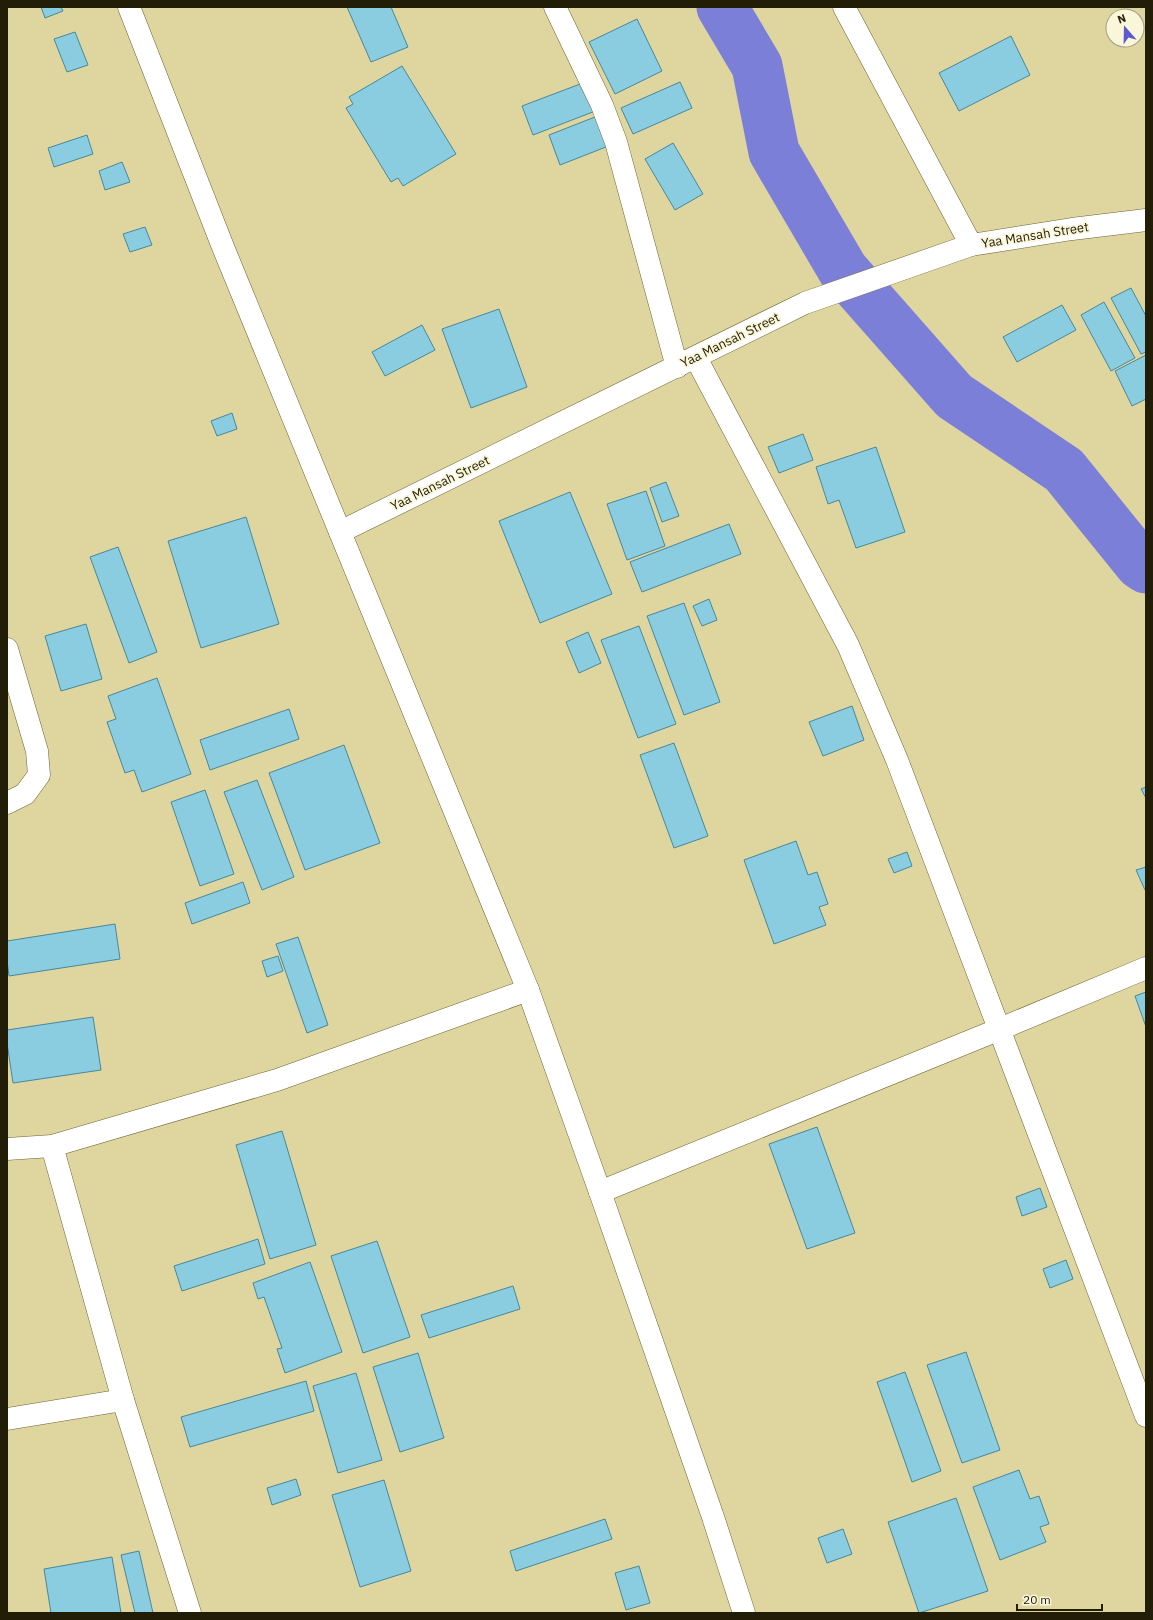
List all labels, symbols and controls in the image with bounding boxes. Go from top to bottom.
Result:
north arrow [1105,8,1145,48]
text: N [1115,11,1128,27]
street label: Yaa Mansah Street [980,218,1090,252]
street label: Yaa Mansah Street [678,309,782,371]
street label: Yaa Mansah Street [388,452,492,514]
scale bar [1017,1586,1102,1612]
text: 20 m [1023,1592,1051,1607]

